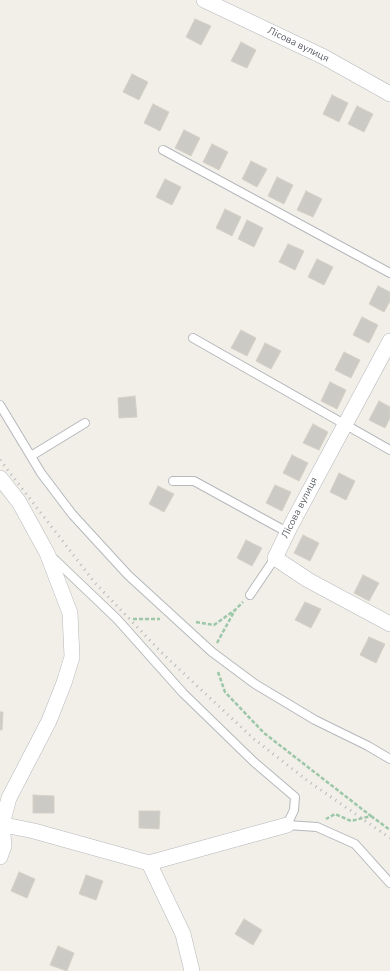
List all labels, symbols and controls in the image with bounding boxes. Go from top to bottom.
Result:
street label: Лісова вулиця [265,25,331,65]
street label: Лісова вулиця [279,475,321,541]

